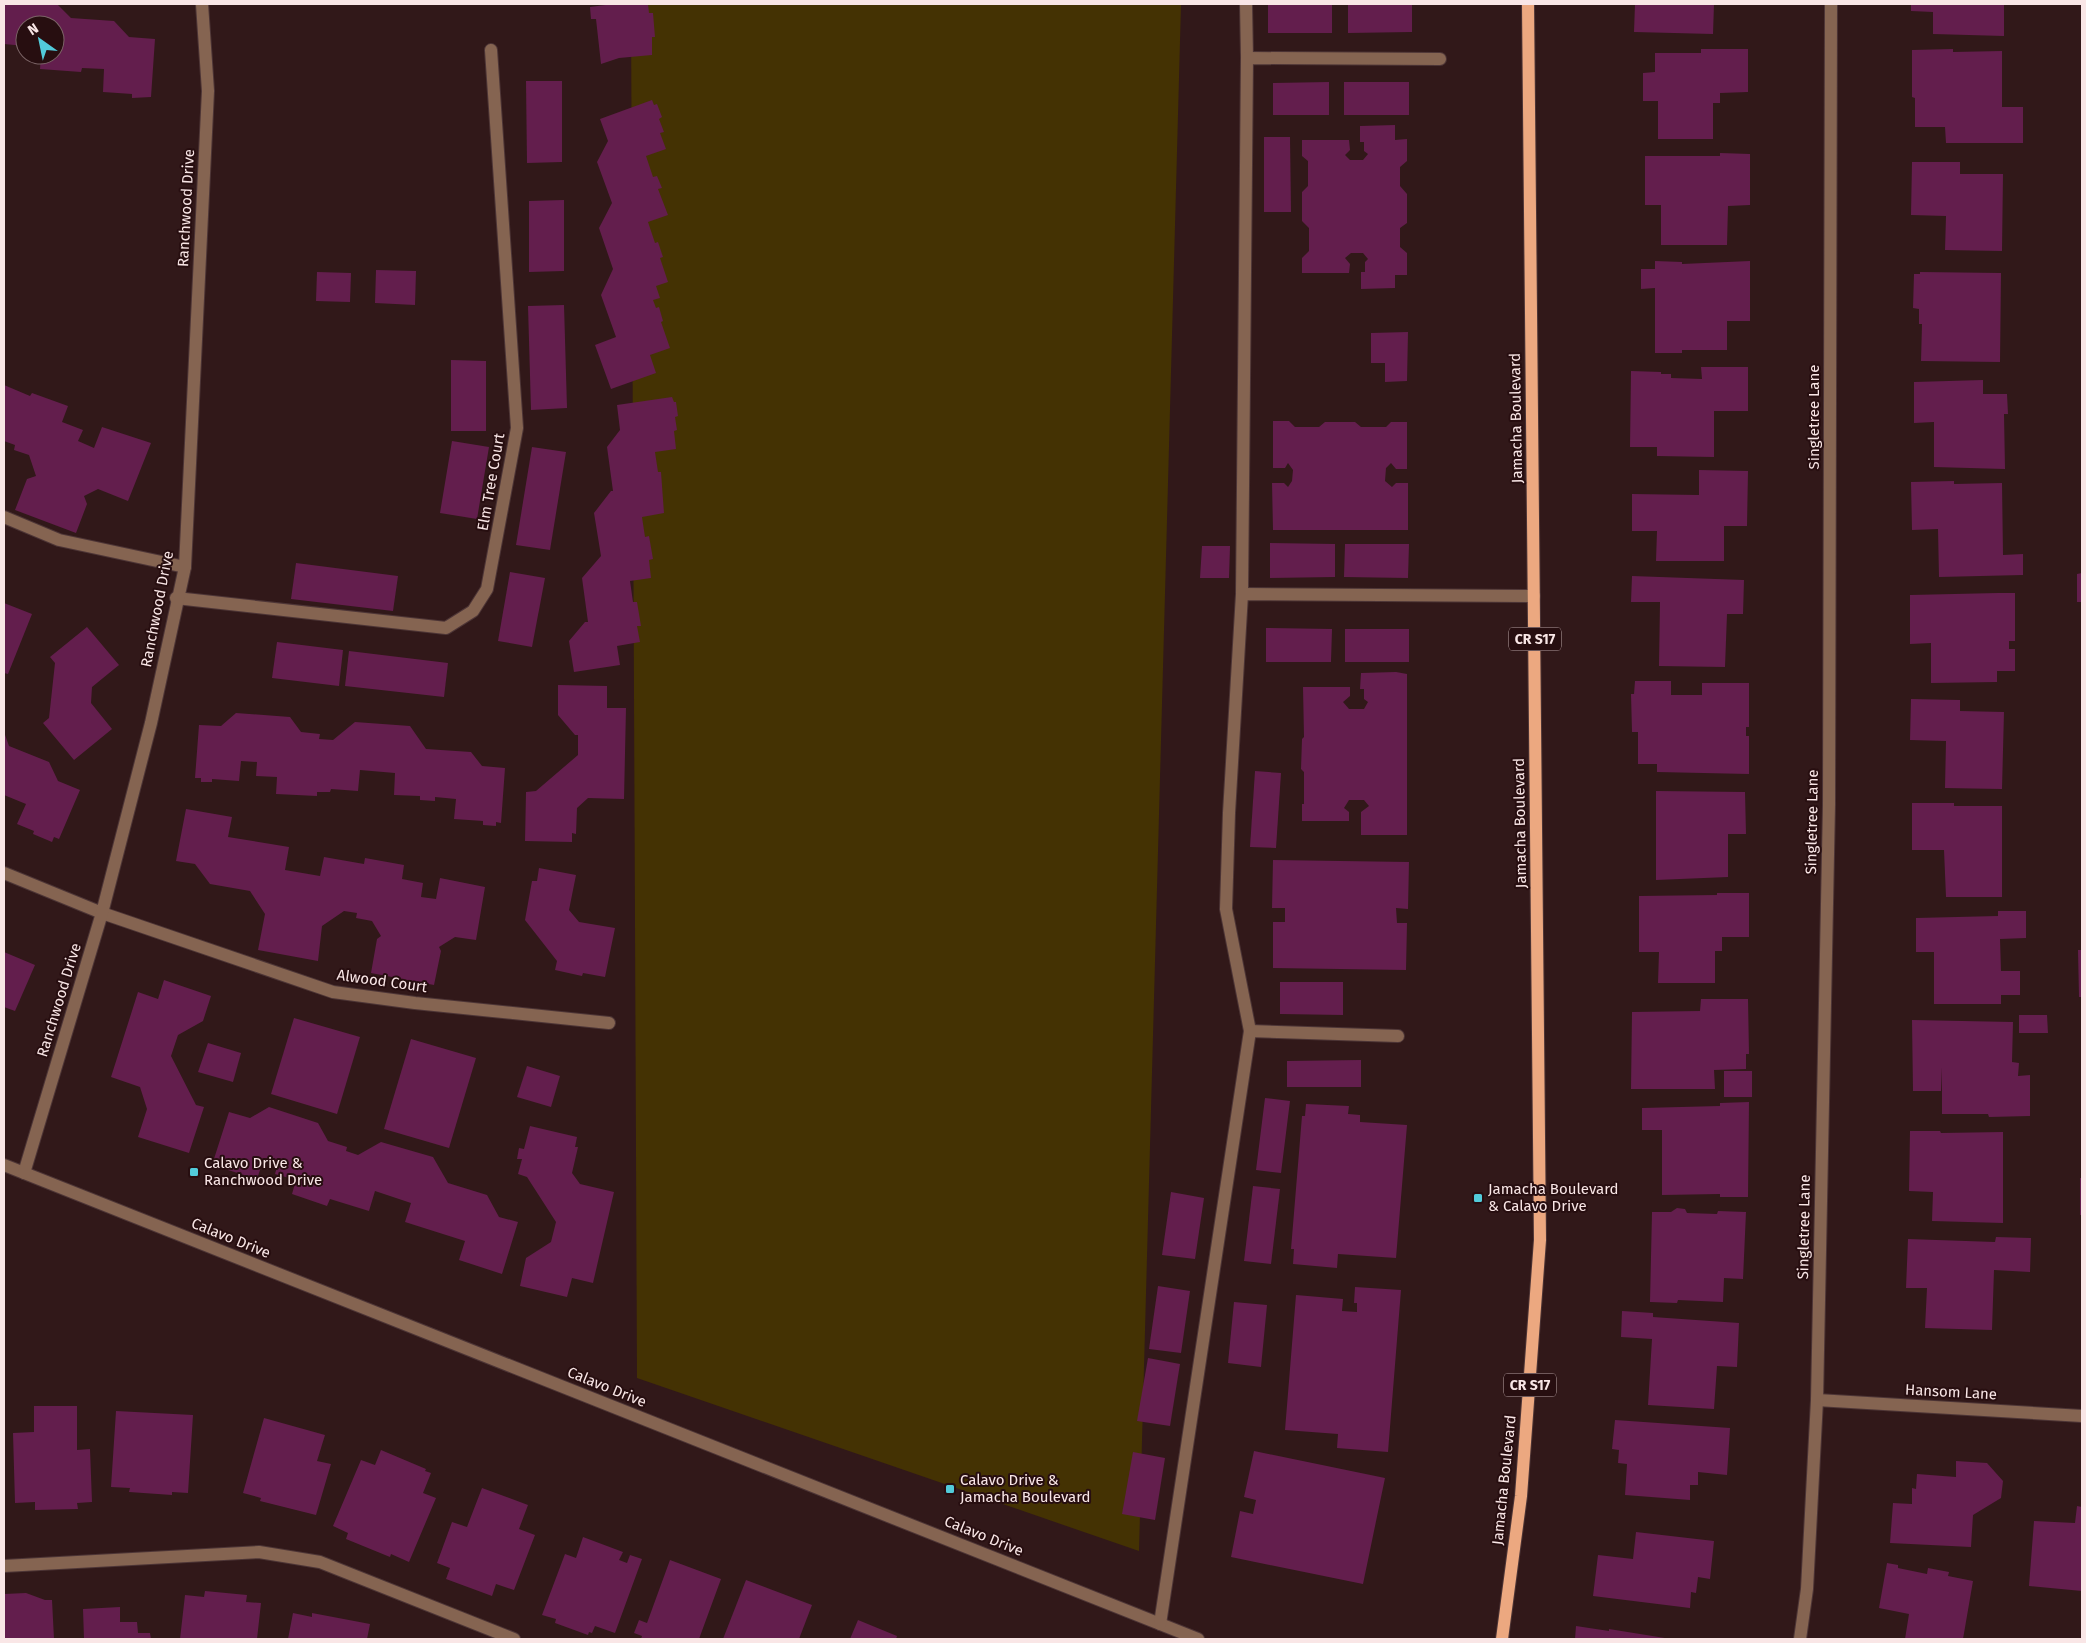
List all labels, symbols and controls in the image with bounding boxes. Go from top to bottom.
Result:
north arrow [15,15,65,65]
text: N [25,20,42,39]
street label: Ranchwood Drive [174,148,198,268]
street label: Jamacha Boulevard [1506,353,1526,483]
street label: Singletree Lane [1805,364,1823,470]
street label: Elm Tree Court [474,431,509,532]
street label: Ranchwood Drive [137,549,177,669]
road number: CR S17 [1509,628,1561,650]
street label: Jamacha Boulevard [1510,758,1530,888]
street label: Singletree Lane [1802,769,1822,875]
street label: Ranchwood Drive [33,941,85,1059]
street label: Alwood Court [336,966,429,996]
place label: Calavo Drive & Ranchwood Drive [204,1154,322,1189]
marker: Calavo Drive & Ranchwood Drive [188,1166,200,1178]
street label: Singletree Lane [1794,1174,1814,1280]
place label: Jamacha Boulevard & Calavo Drive [1488,1180,1619,1215]
marker: Jamacha Boulevard & Calavo Drive [1472,1192,1484,1204]
street label: Calavo Drive [189,1214,273,1262]
street label: Calavo Drive [565,1363,649,1411]
road number: CR S17 [1504,1374,1556,1396]
street label: Hansom Lane [1904,1381,1998,1403]
street label: Jamacha Boulevard [1488,1414,1520,1546]
place label: Calavo Drive & Jamacha Boulevard [960,1471,1091,1506]
marker: Calavo Drive & Jamacha Boulevard [944,1483,956,1495]
street label: Calavo Drive [942,1512,1026,1560]

